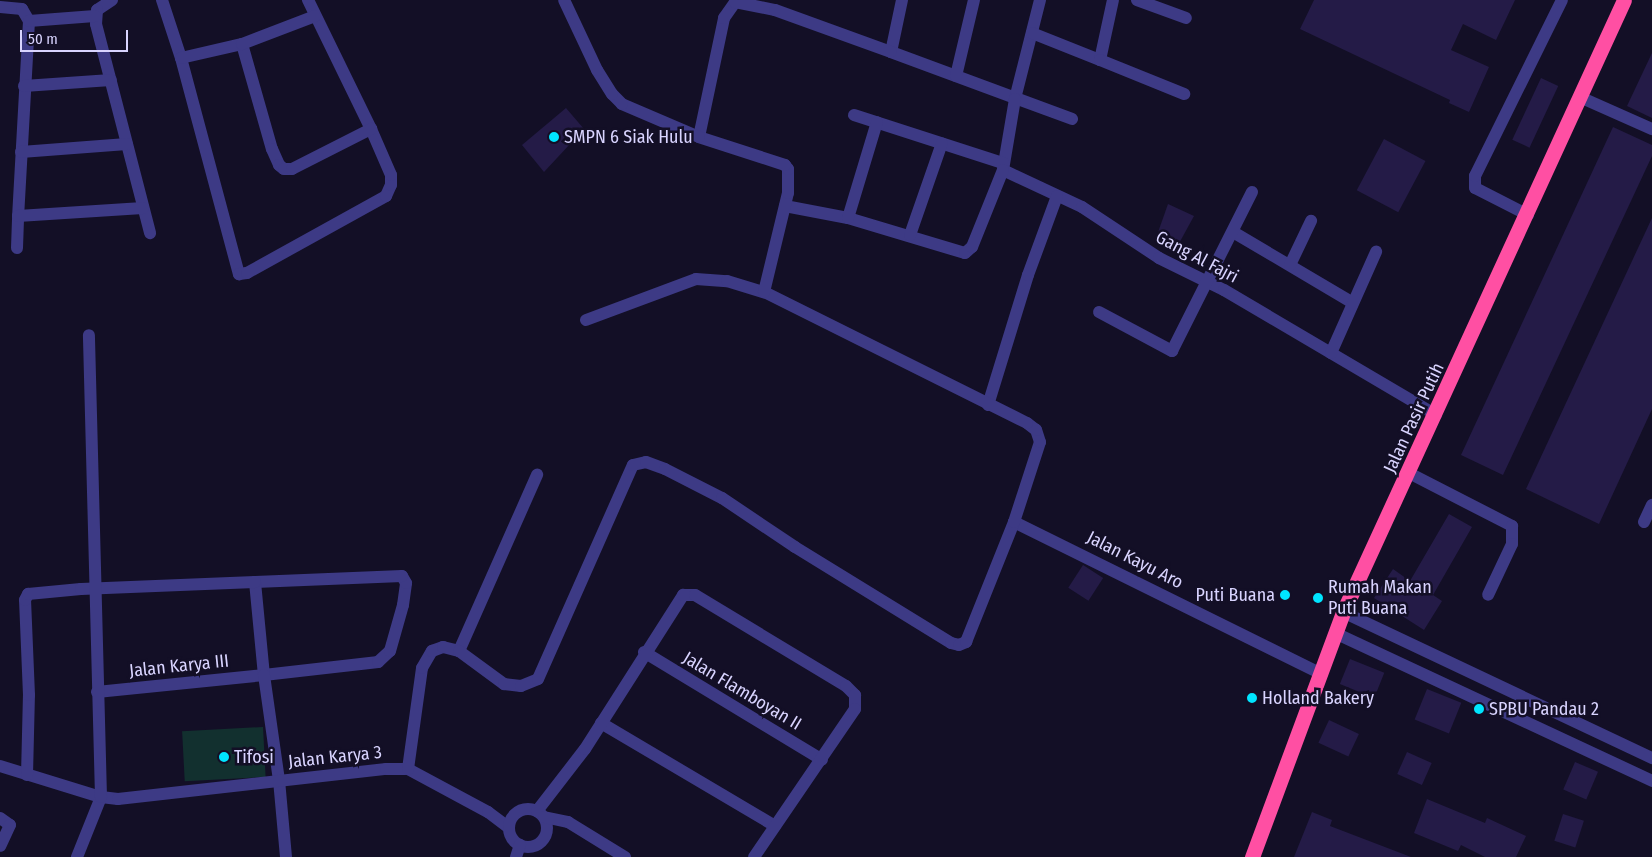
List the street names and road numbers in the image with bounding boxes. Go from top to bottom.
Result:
street label: Gang Al Fajri [1152,226,1242,288]
street label: Jalan Pasir Putih [1379,360,1449,476]
street label: Jalan Kayu Aro [1083,527,1187,593]
street label: Jalan Flamboyan II [679,647,805,735]
street label: Jalan Karya III [128,650,230,682]
street label: Jalan Karya 3 [287,741,383,773]

